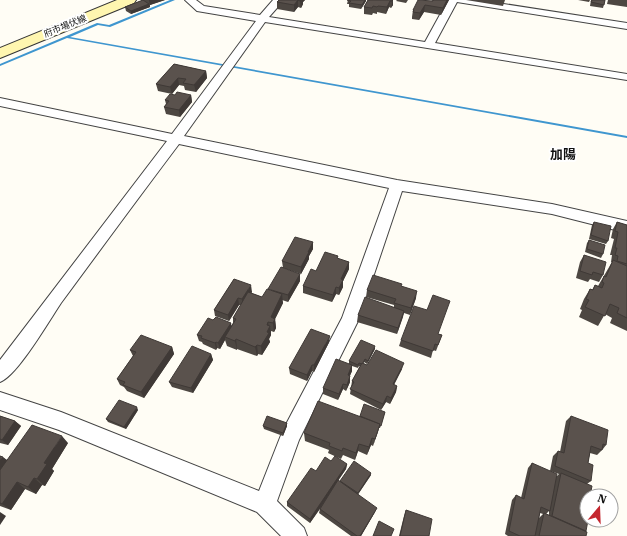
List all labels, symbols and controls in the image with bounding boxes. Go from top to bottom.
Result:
street label: 府市場伏線 [42,12,89,39]
district label: 加陽 [550,146,576,163]
north arrow [579,488,619,528]
text: N [596,491,609,507]

